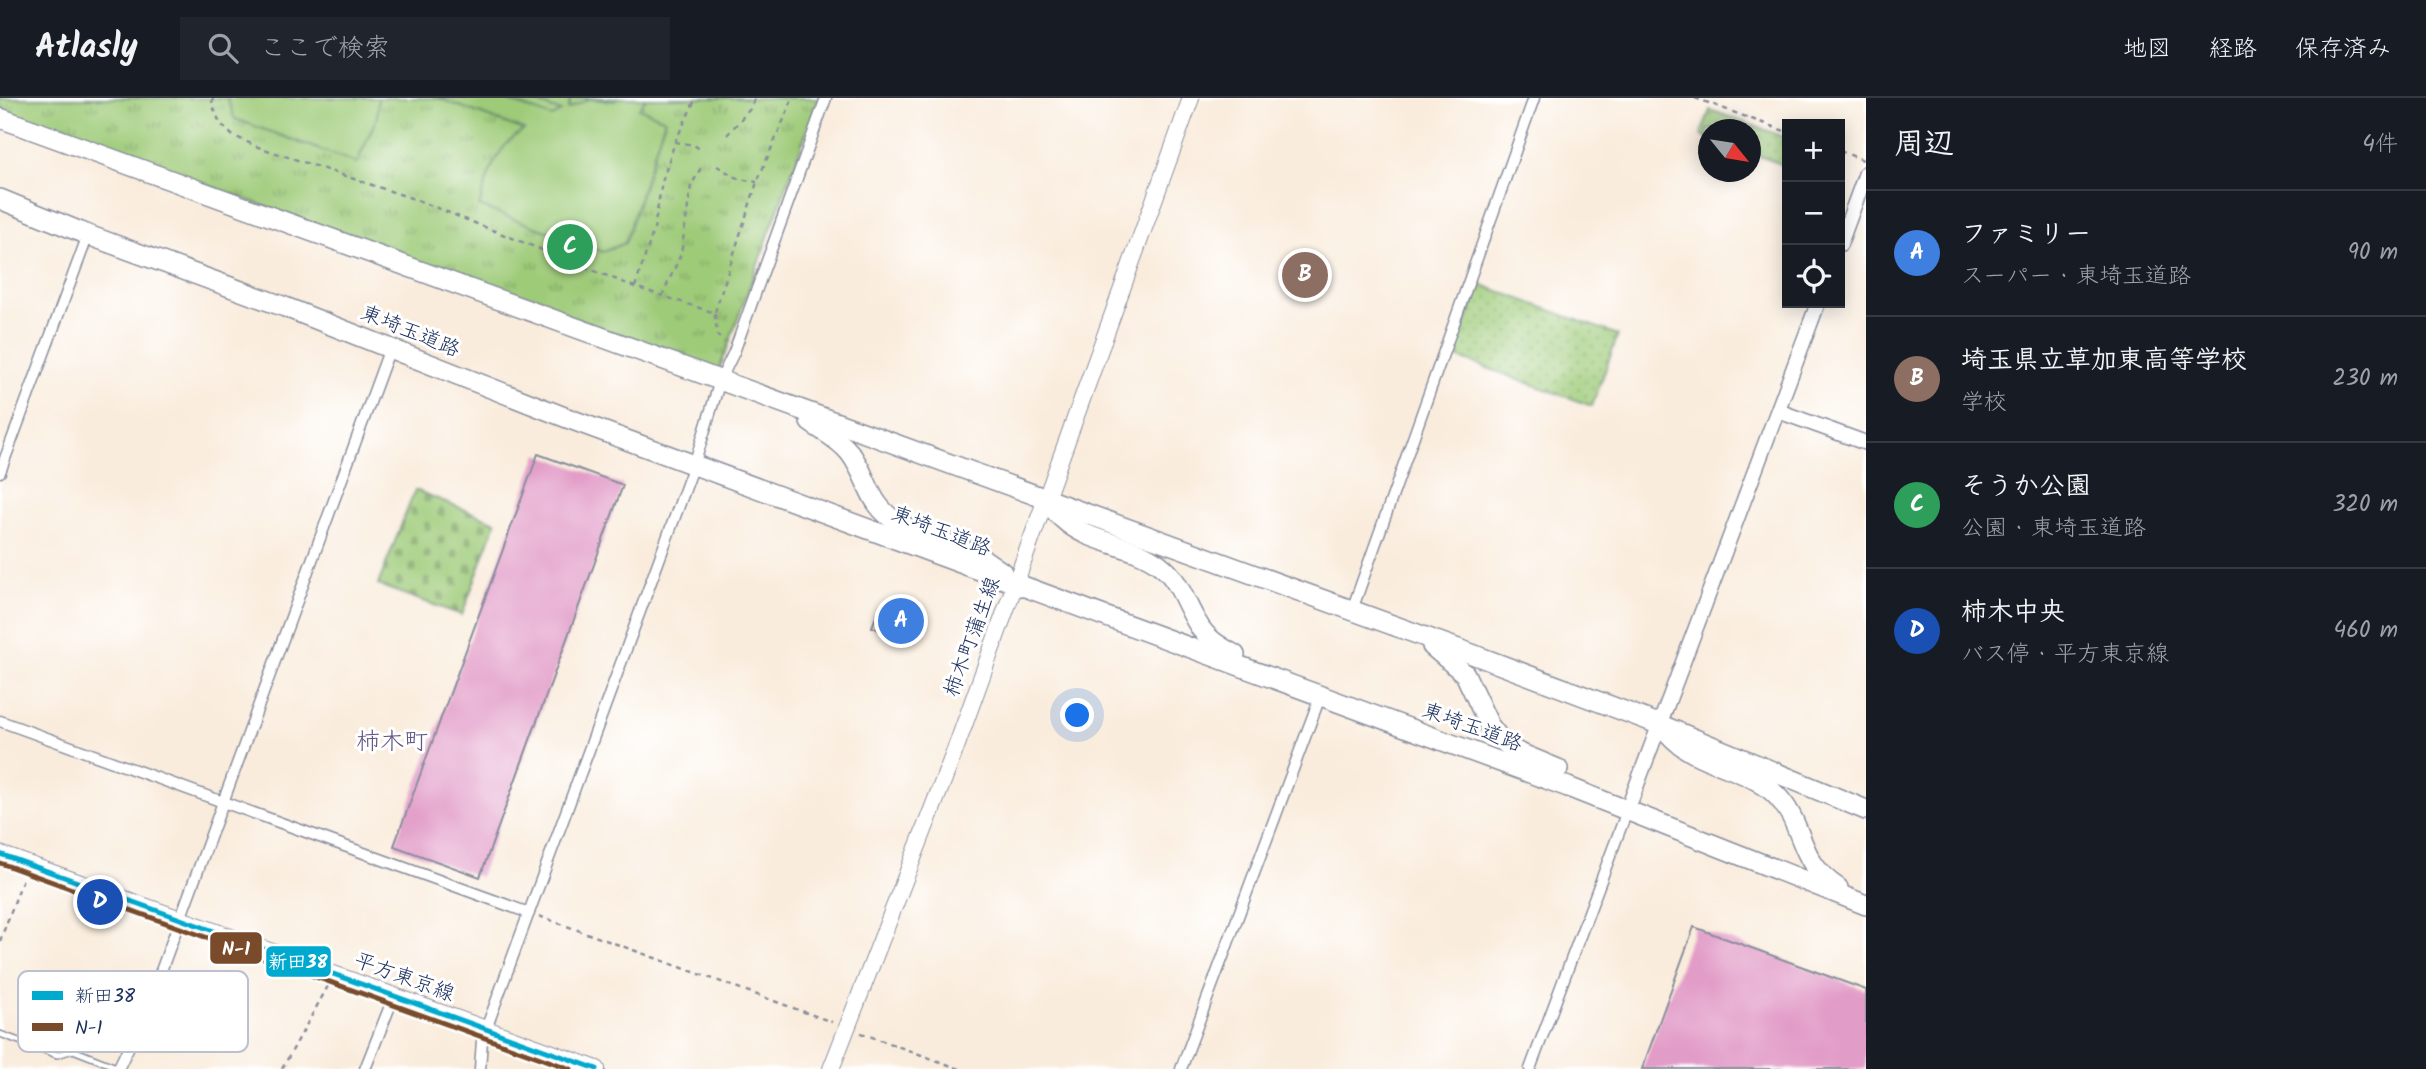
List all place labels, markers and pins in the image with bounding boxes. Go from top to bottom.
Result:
pin: C [547,221,593,273]
pin: B [1282,249,1328,301]
pin: A [878,595,924,647]
pin: D [77,876,123,928]

